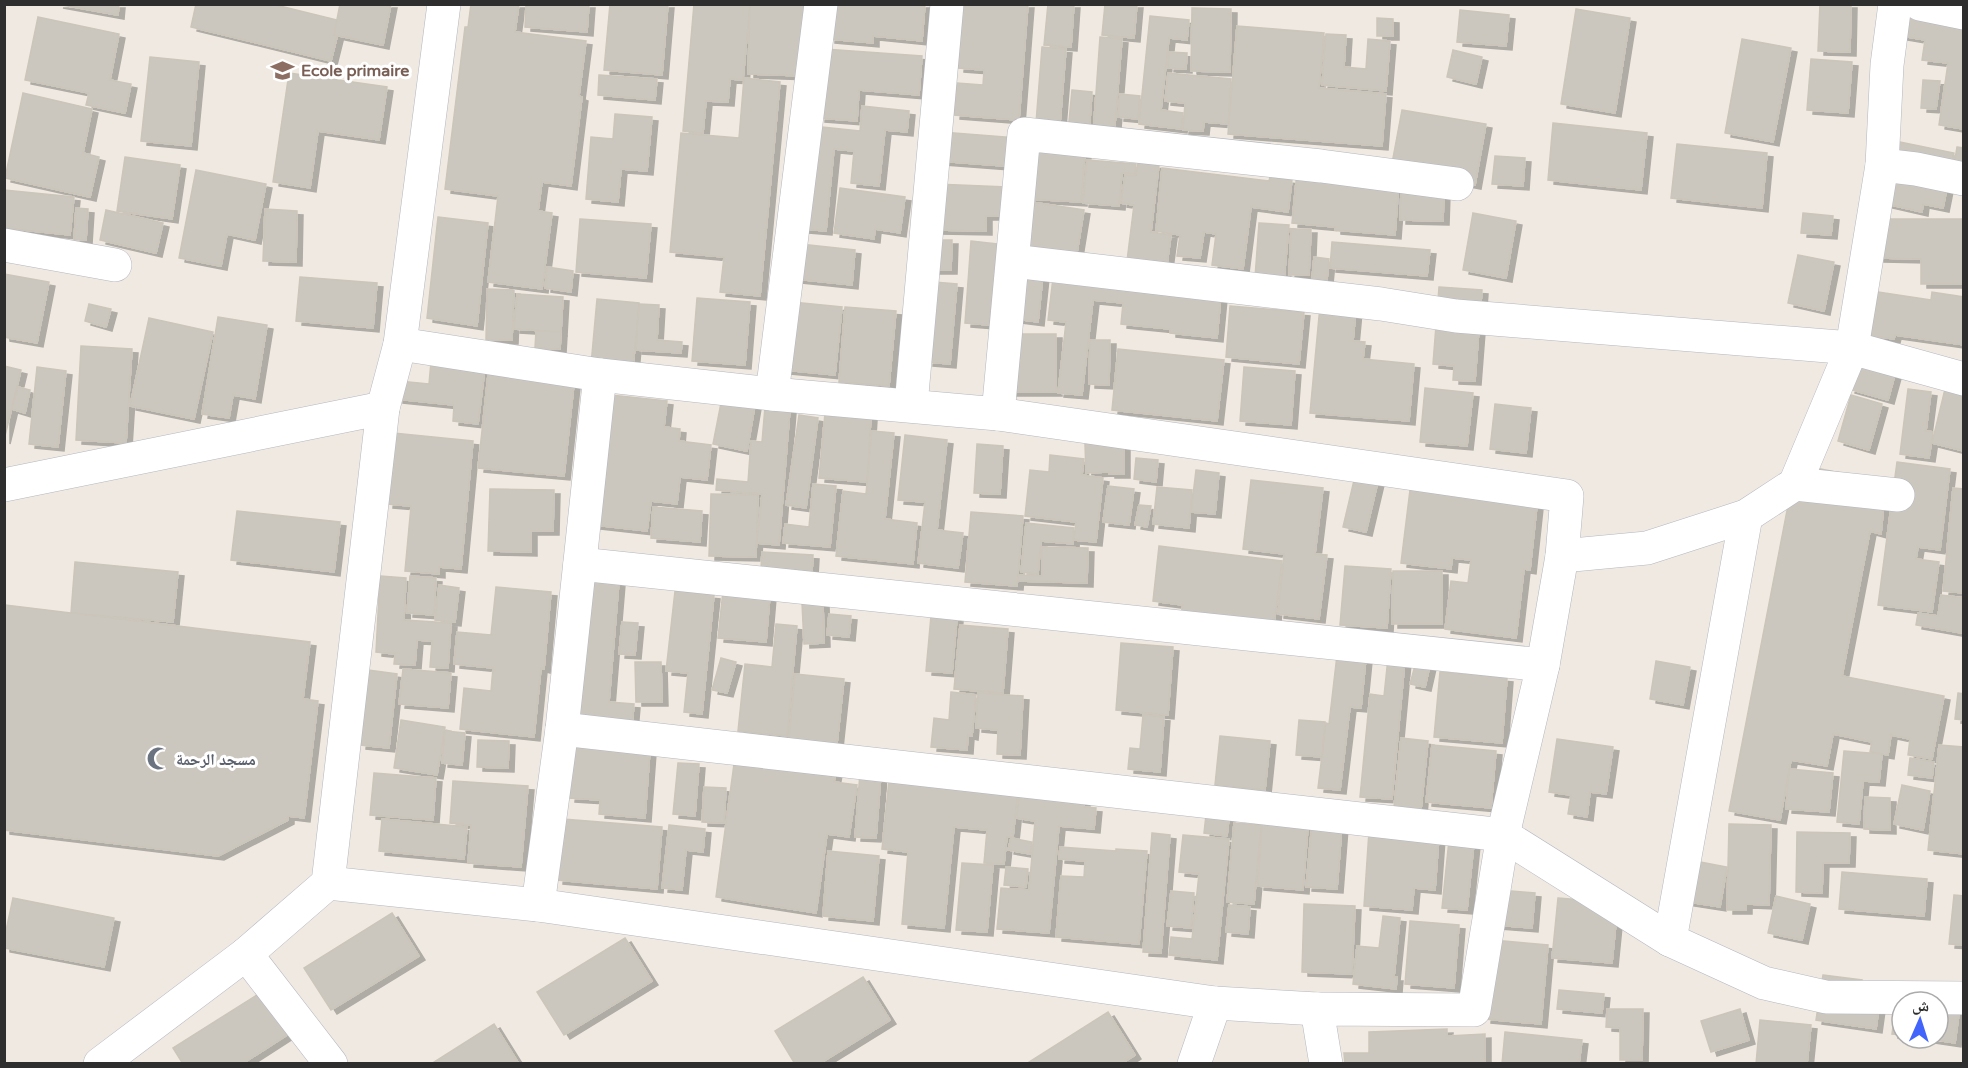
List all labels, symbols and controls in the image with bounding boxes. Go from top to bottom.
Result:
school or university icon: Ecole primaire [270,57,296,83]
place label: Ecole primaire [301,61,409,81]
mosque icon: مسجد الرحمة [145,746,171,772]
place label: مسجد الرحمة [176,750,256,770]
north arrow [1890,990,1950,1050]
text: ش [1912,996,1930,1016]

